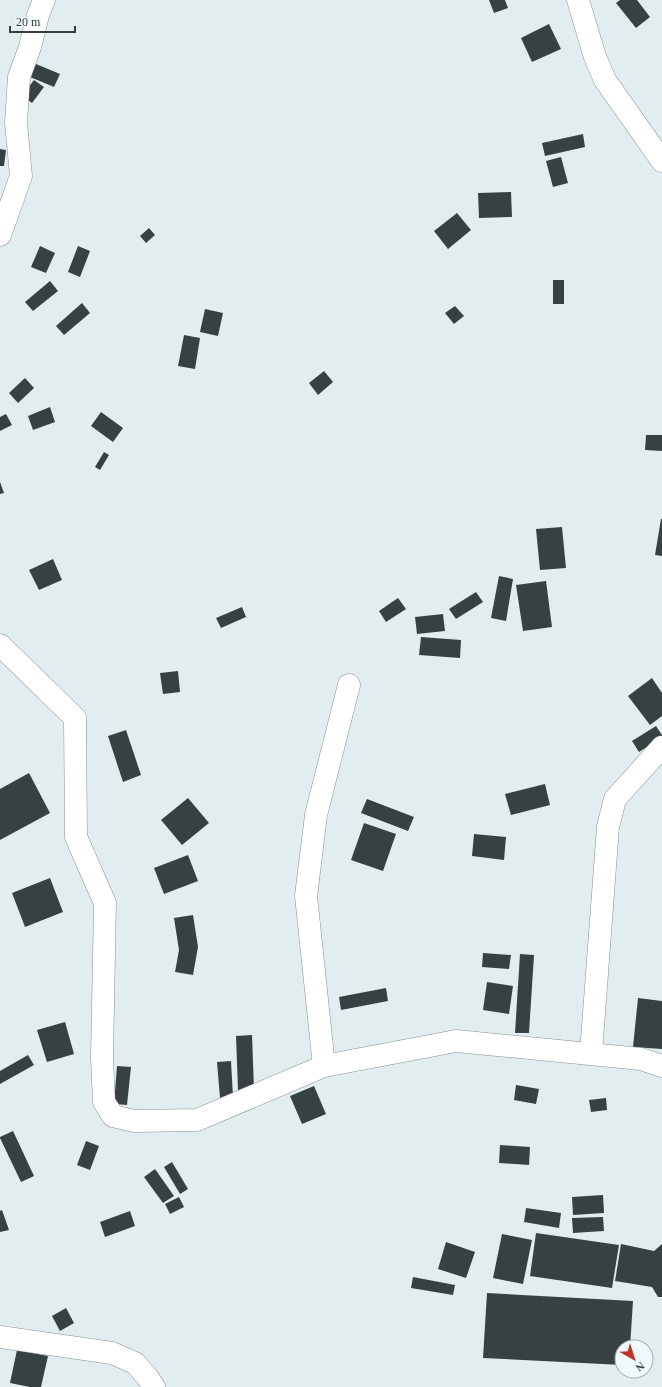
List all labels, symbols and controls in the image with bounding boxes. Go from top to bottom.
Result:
scale bar [10,8,75,34]
text: 20 m [16,15,41,29]
north arrow [614,1339,654,1379]
text: N [633,1360,647,1374]

